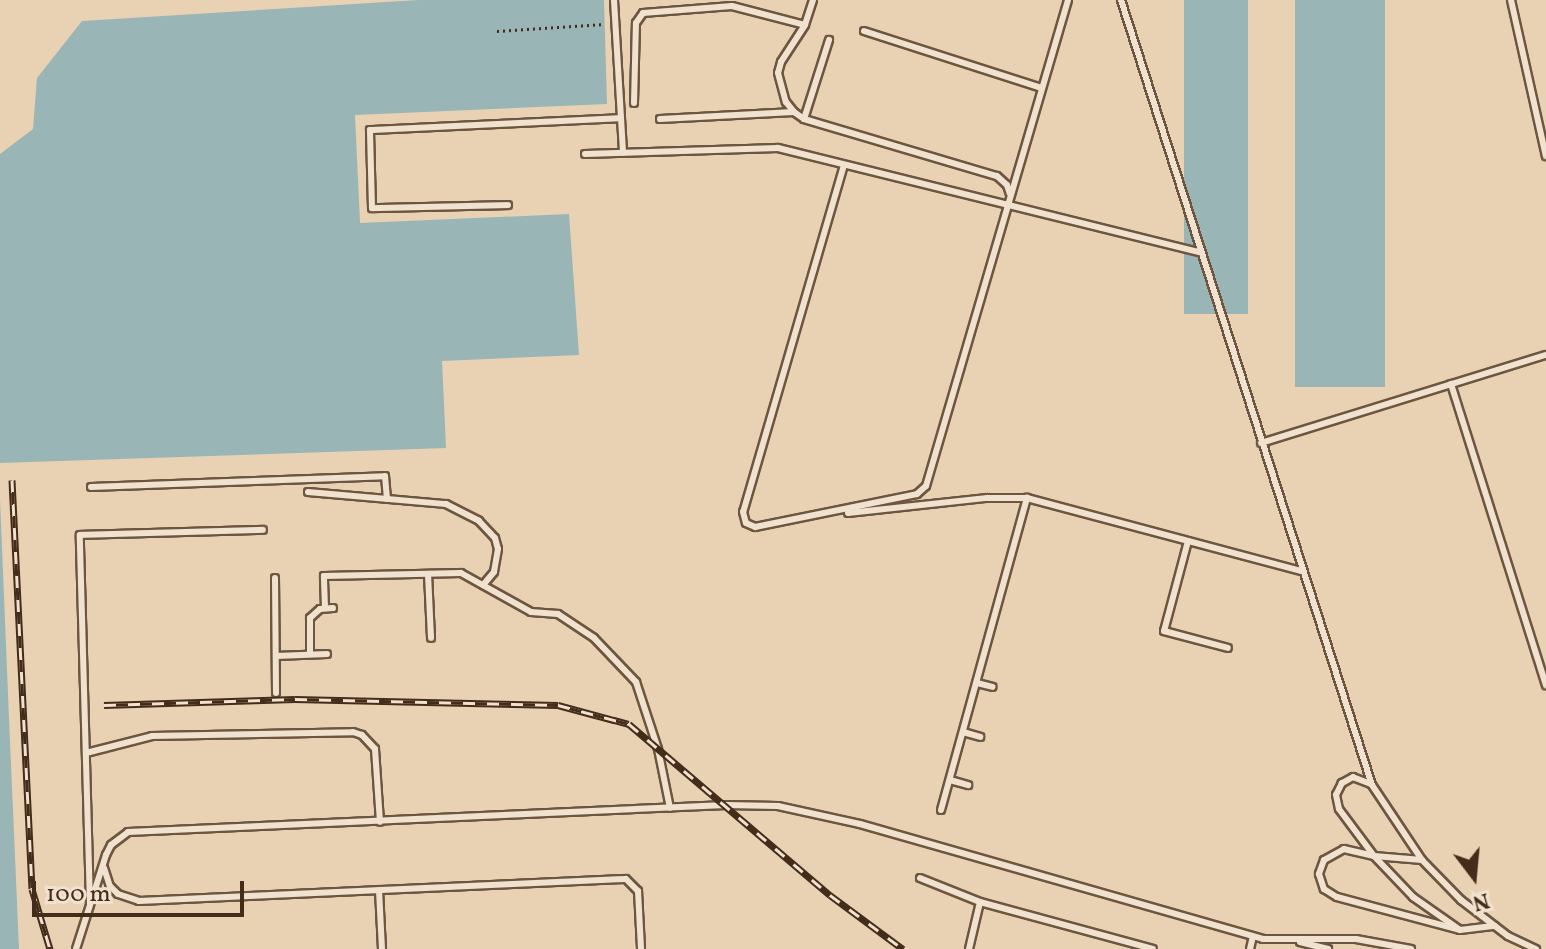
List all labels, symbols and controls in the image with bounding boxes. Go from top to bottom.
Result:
north arrow [1434,837,1514,917]
scale bar [36,865,248,915]
text: 100 m [46,878,111,912]
text: N [1469,883,1493,918]

